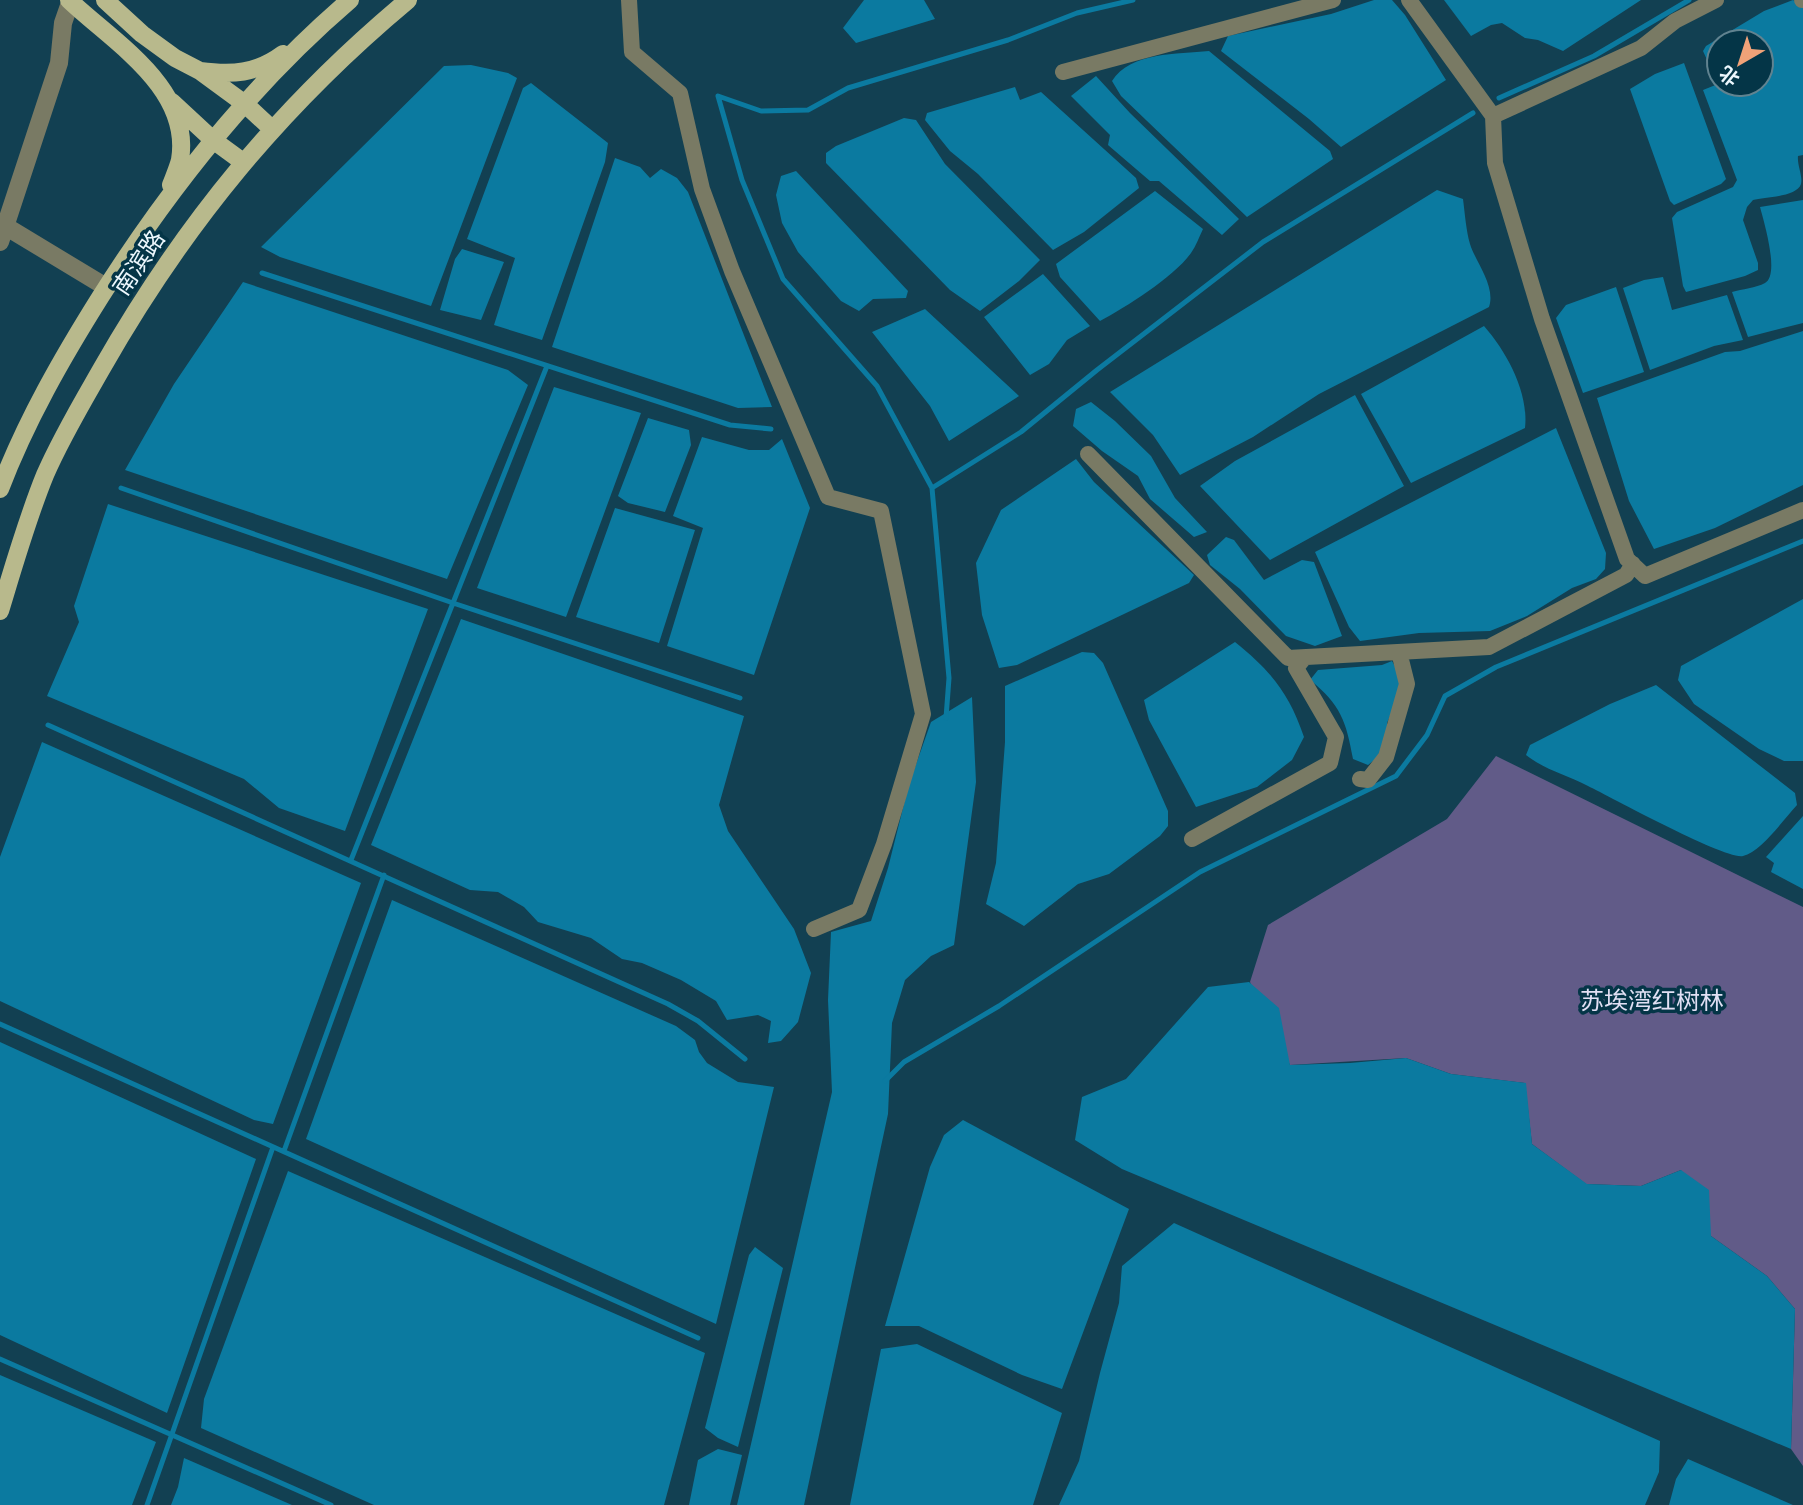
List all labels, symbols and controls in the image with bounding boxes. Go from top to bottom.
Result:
north arrow [1705,28,1775,98]
text: 北 [1715,62,1744,91]
street label: 南滨路 [107,225,170,300]
park label: 苏埃湾红树林 [1580,987,1724,1014]

